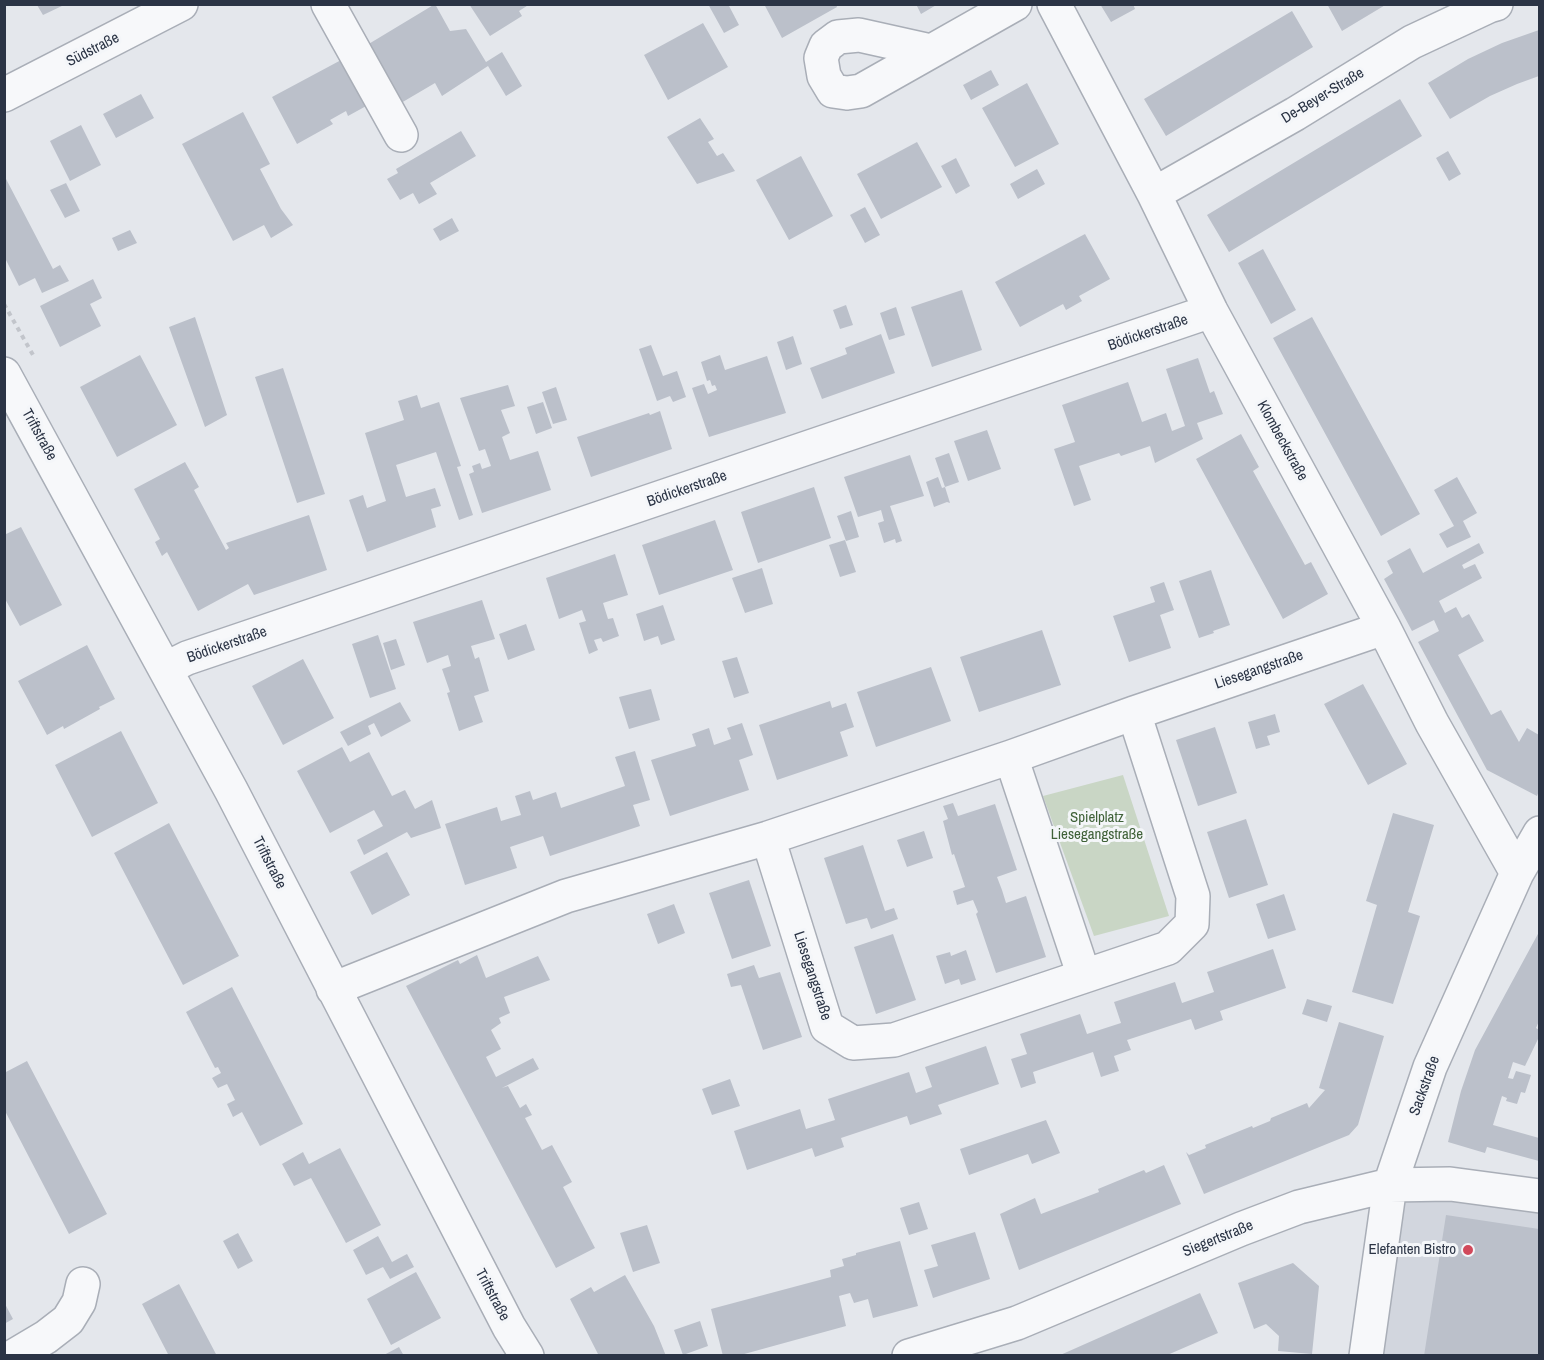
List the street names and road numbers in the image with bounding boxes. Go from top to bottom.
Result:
street label: Südstraße [64,29,122,71]
street label: De-Beyer-Straße [1279,64,1367,128]
street label: Bödickerstraße [1106,311,1190,355]
street label: Klombeckstraße [1253,398,1311,484]
street label: Triftstraße [17,406,61,464]
street label: Bödickerstraße [645,467,729,511]
street label: Bödickerstraße [185,623,269,667]
street label: Liesegangstraße [1212,646,1306,694]
street label: Triftstraße [248,834,290,892]
street label: Liesegangstraße [789,929,835,1023]
street label: Sackstraße [1406,1054,1444,1118]
street label: Siegertstraße [1180,1217,1256,1261]
street label: Triftstraße [471,1266,513,1324]

